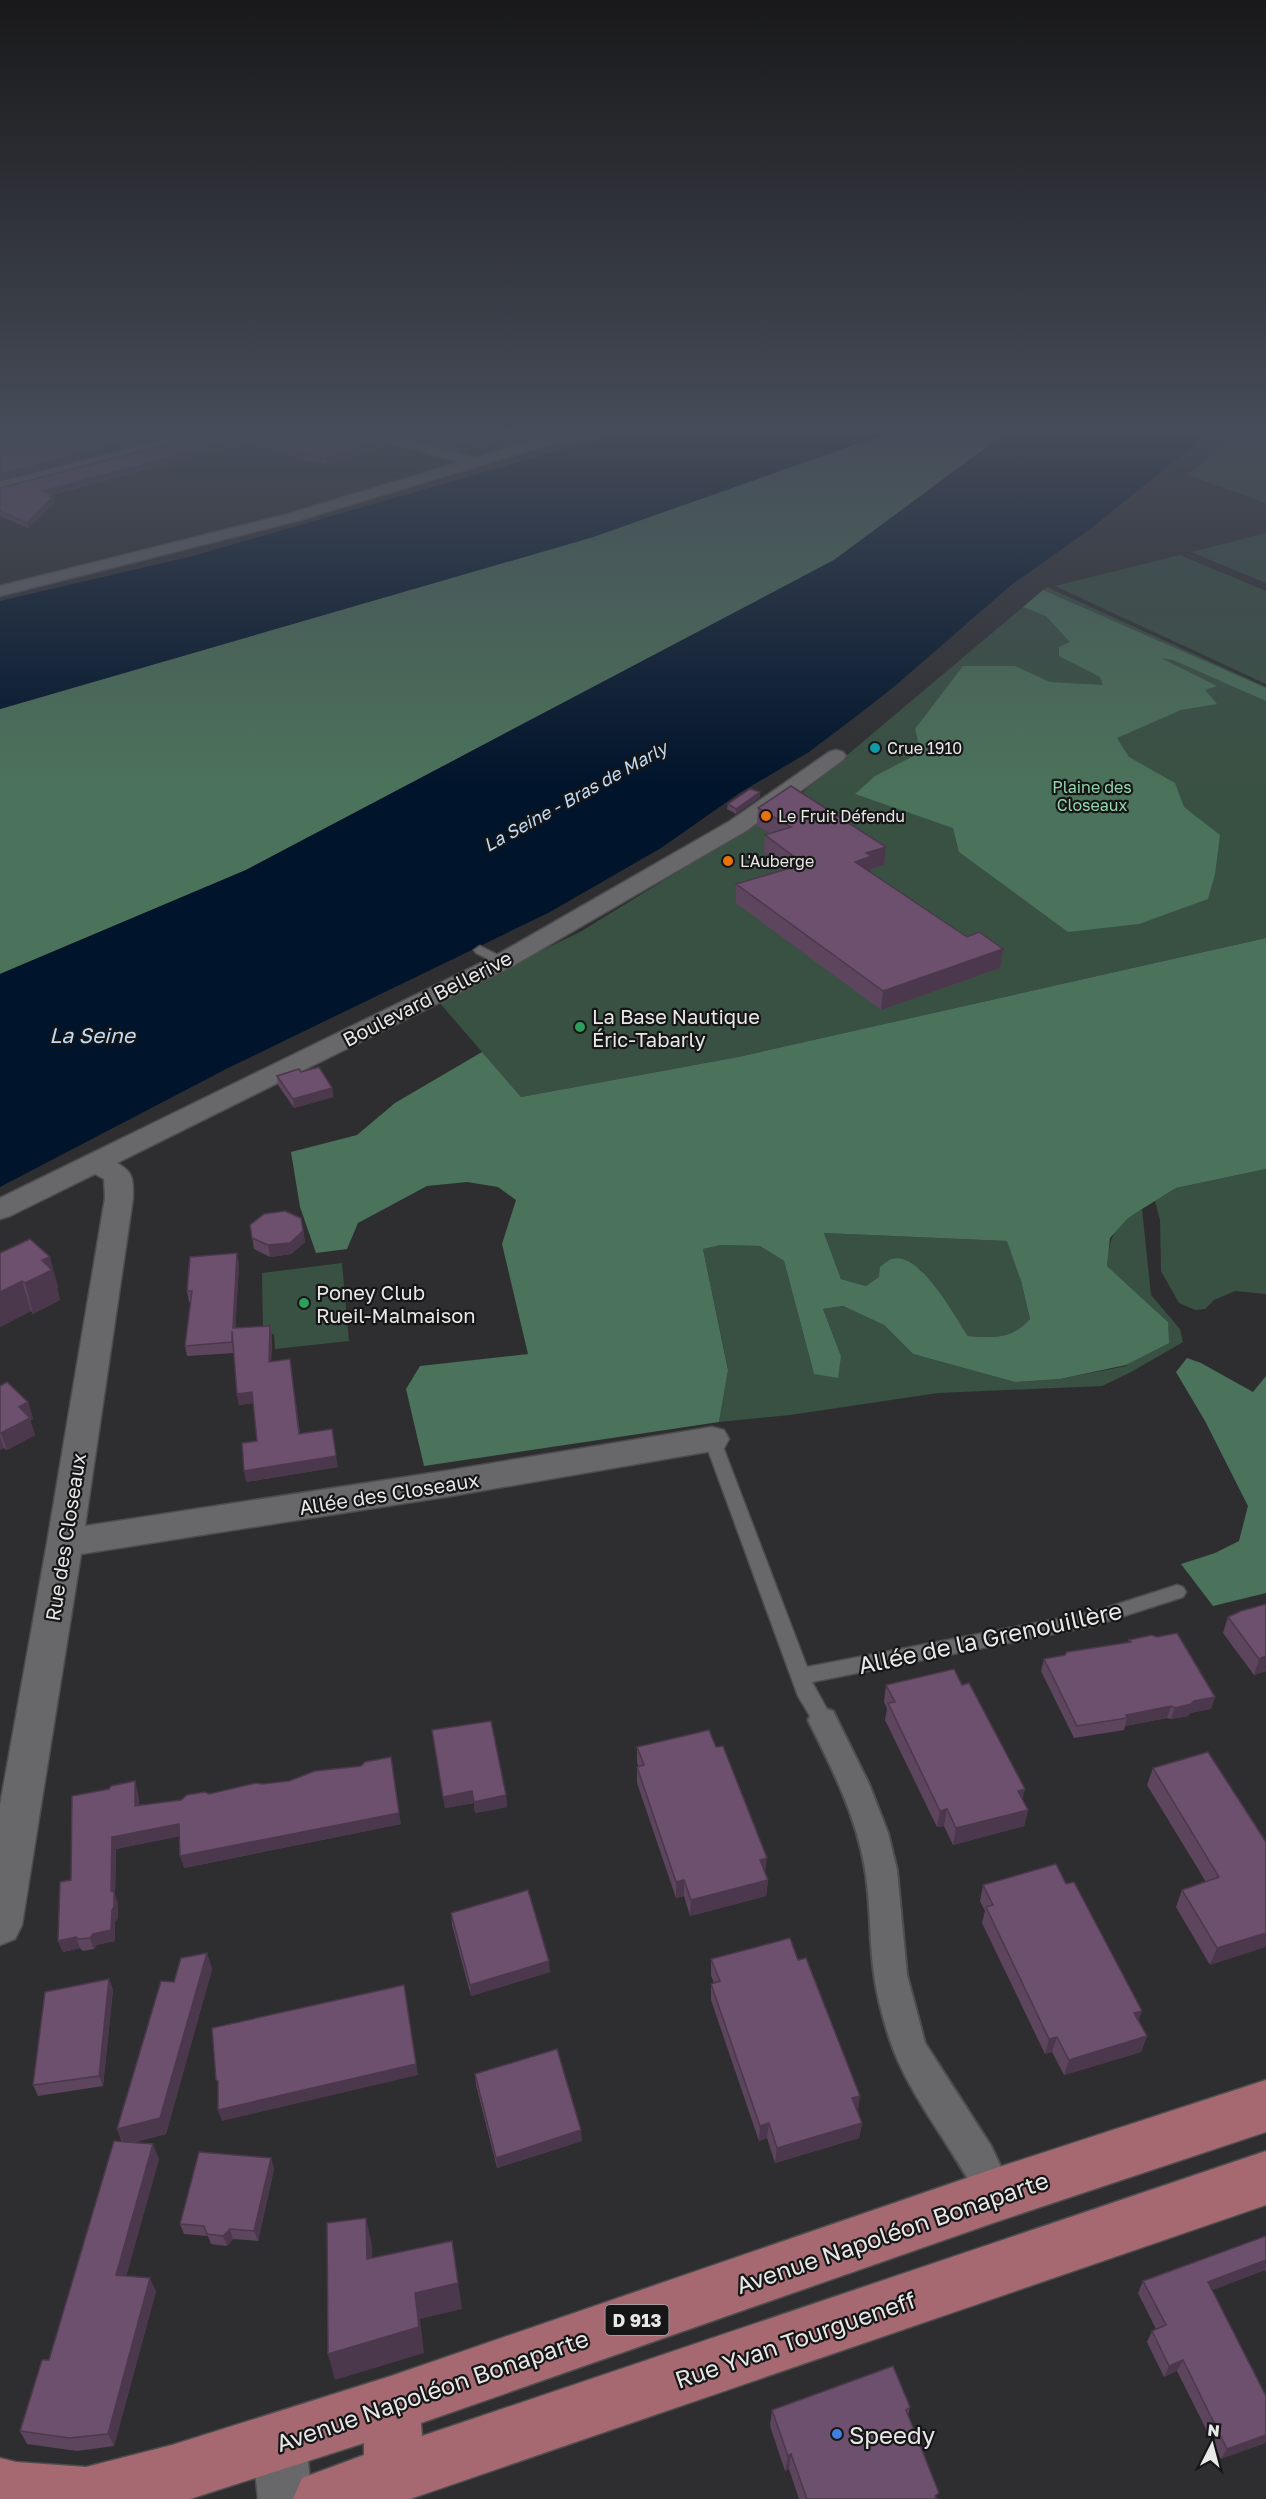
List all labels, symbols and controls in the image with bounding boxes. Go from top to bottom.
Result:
water label: La Seine - Bras de Marly [479,735,673,856]
place label: Crue 1910 [887,738,962,758]
marker: Crue 1910 [868,741,882,755]
park label: Plaine des Closeaux [1052,777,1132,815]
place label: Le Fruit Défendu [778,806,905,826]
marker: Le Fruit Défendu [759,809,773,823]
place label: L'Auberge [740,851,814,871]
marker: L'Auberge [721,854,735,868]
street label: Boulevard Bellerive [338,945,516,1051]
place label: La Base Nautique Éric-Tabarly [592,1004,760,1051]
marker: La Base Nautique Éric-Tabarly [573,1020,587,1034]
water label: La Seine [49,1022,137,1048]
place label: Poney Club Rueil-Malmaison [316,1280,476,1327]
marker: Poney Club Rueil-Malmaison [297,1296,311,1310]
street label: Rue des Closeaux [40,1451,90,1623]
street label: Allée des Closeaux [297,1467,481,1519]
street label: Allée de la Grenouillère [856,1595,1124,1679]
street label: Avenue Napoléon Bonaparte [732,2165,1052,2299]
street label: Rue Yvan Tourgueneff [671,2284,919,2394]
road number: D 913 [606,2305,668,2335]
street label: Avenue Napoléon Bonaparte [272,2323,592,2457]
north arrow [1182,2415,1242,2475]
place label: Speedy [849,2420,935,2449]
text: N [1206,2420,1221,2441]
marker: Speedy [830,2427,844,2441]

